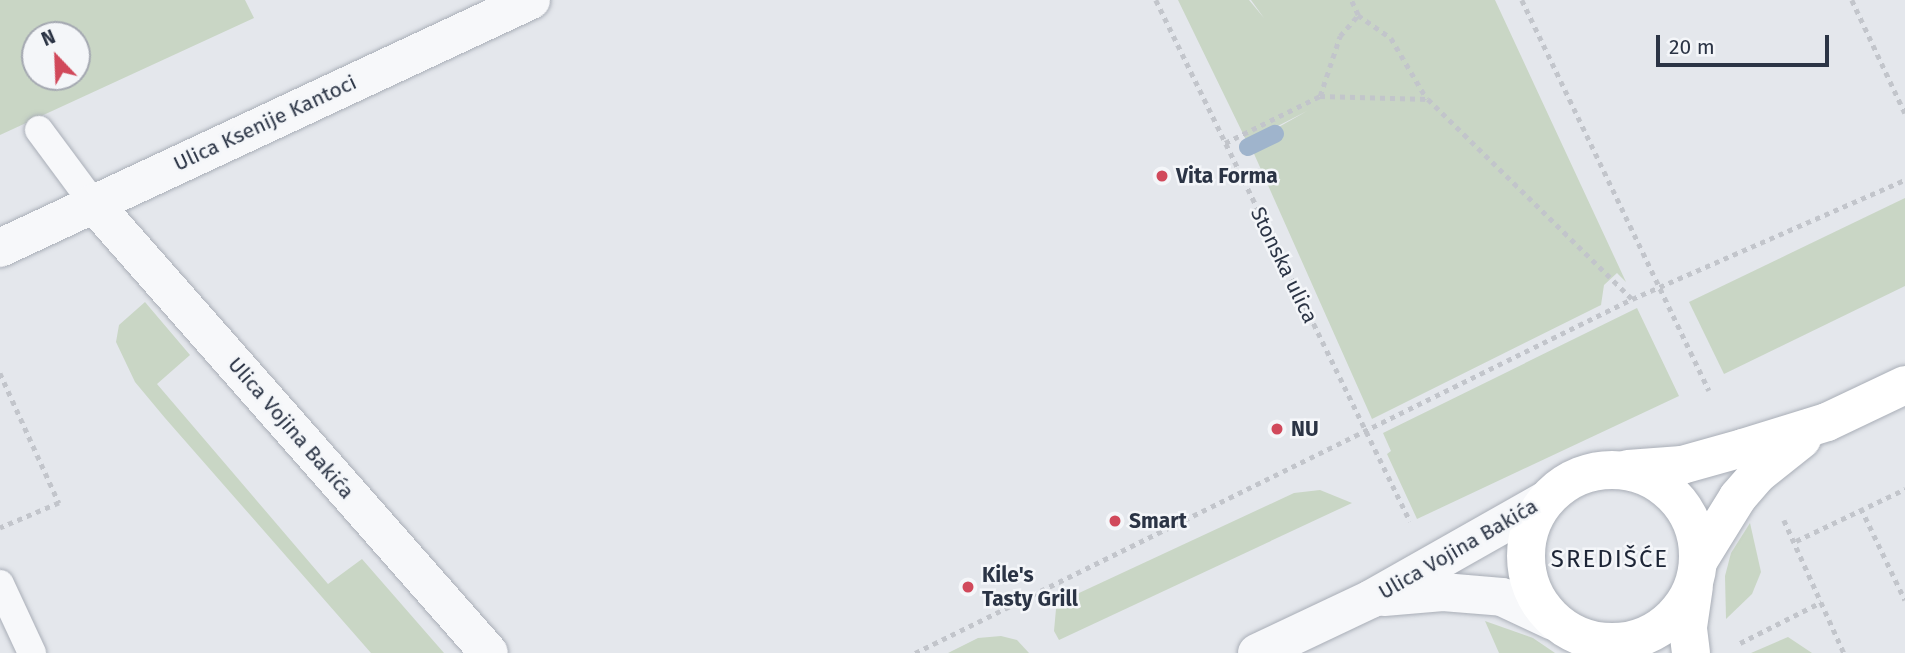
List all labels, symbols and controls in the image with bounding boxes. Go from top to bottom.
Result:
north arrow [21,21,91,91]
scale bar [1660,21,1833,65]
text: N [38,25,59,51]
text: 20 m [1669,34,1715,60]
street label: Ulica Ksenije Kantoci [170,70,360,176]
place label: Vita Forma [1176,163,1278,189]
marker: Vita Forma [1154,168,1170,184]
street label: Stonska ulica [1245,203,1323,327]
street label: Ulica Vojina Bakića [223,352,359,504]
place label: NU [1291,416,1319,442]
marker: NU [1269,421,1285,437]
street label: Ulica Vojina Bakića [1374,493,1542,605]
place label: Smart [1129,508,1187,534]
marker: Smart [1107,513,1123,529]
district label: SREDIŠĆE [1552,546,1668,574]
place label: Kile's Tasty Grill [982,562,1078,612]
marker: Kile's Tasty Grill [960,579,976,595]

